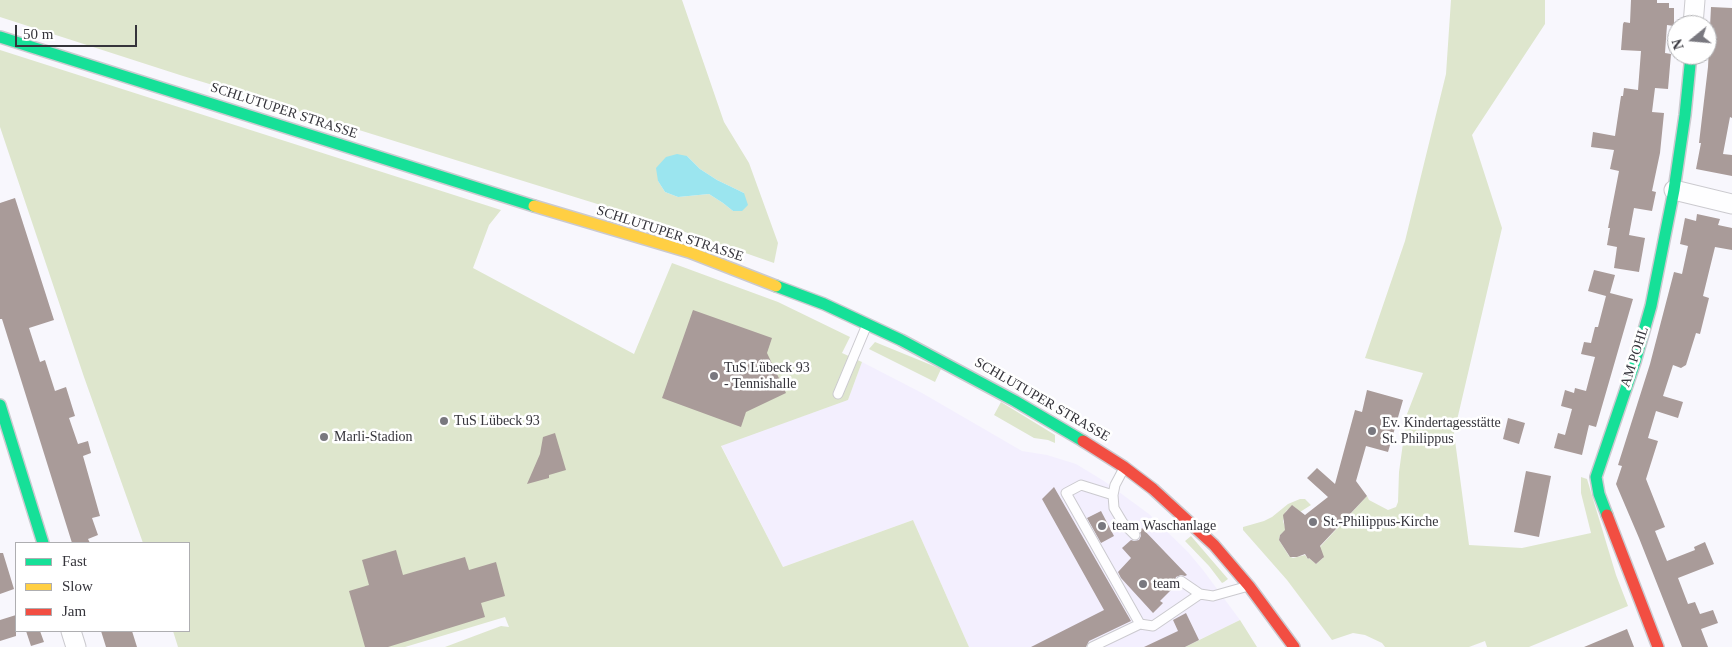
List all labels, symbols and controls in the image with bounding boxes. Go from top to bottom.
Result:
scale bar [18,15,140,47]
north arrow [1667,15,1717,65]
text: 50 m [23,26,53,42]
text: N [1669,37,1687,51]
street label: SCHLUTUPER STRASSE [208,79,360,143]
street label: SCHLUTUPER STRASSE [594,202,746,266]
street label: AM POHL [1617,325,1653,389]
street label: SCHLUTUPER STRASSE [971,354,1113,446]
place label: TuS Lübeck 93 - Tennishalle [724,360,810,392]
marker: TuS Lübeck 93 - Tennishalle [708,370,720,382]
place label: TuS Lübeck 93 [454,413,540,429]
marker: TuS Lübeck 93 [438,415,450,427]
place label: Ev. Kindertagesstätte St. Philippus [1382,415,1501,448]
marker: Ev. Kindertagesstätte St. Philippus [1366,425,1378,437]
place label: Marli-Stadion [334,429,413,445]
marker: Marli-Stadion [318,431,330,443]
place label: St.-Philippus-Kirche [1323,514,1438,530]
marker: St.-Philippus-Kirche [1307,516,1319,528]
place label: team Waschanlage [1112,518,1216,534]
marker: team Waschanlage [1096,520,1108,532]
legend [15,542,190,632]
text: Fast [62,553,87,569]
place label: team [1153,576,1180,592]
text: Slow [62,578,93,594]
marker: team [1137,578,1149,590]
text: Jam [62,603,86,619]

